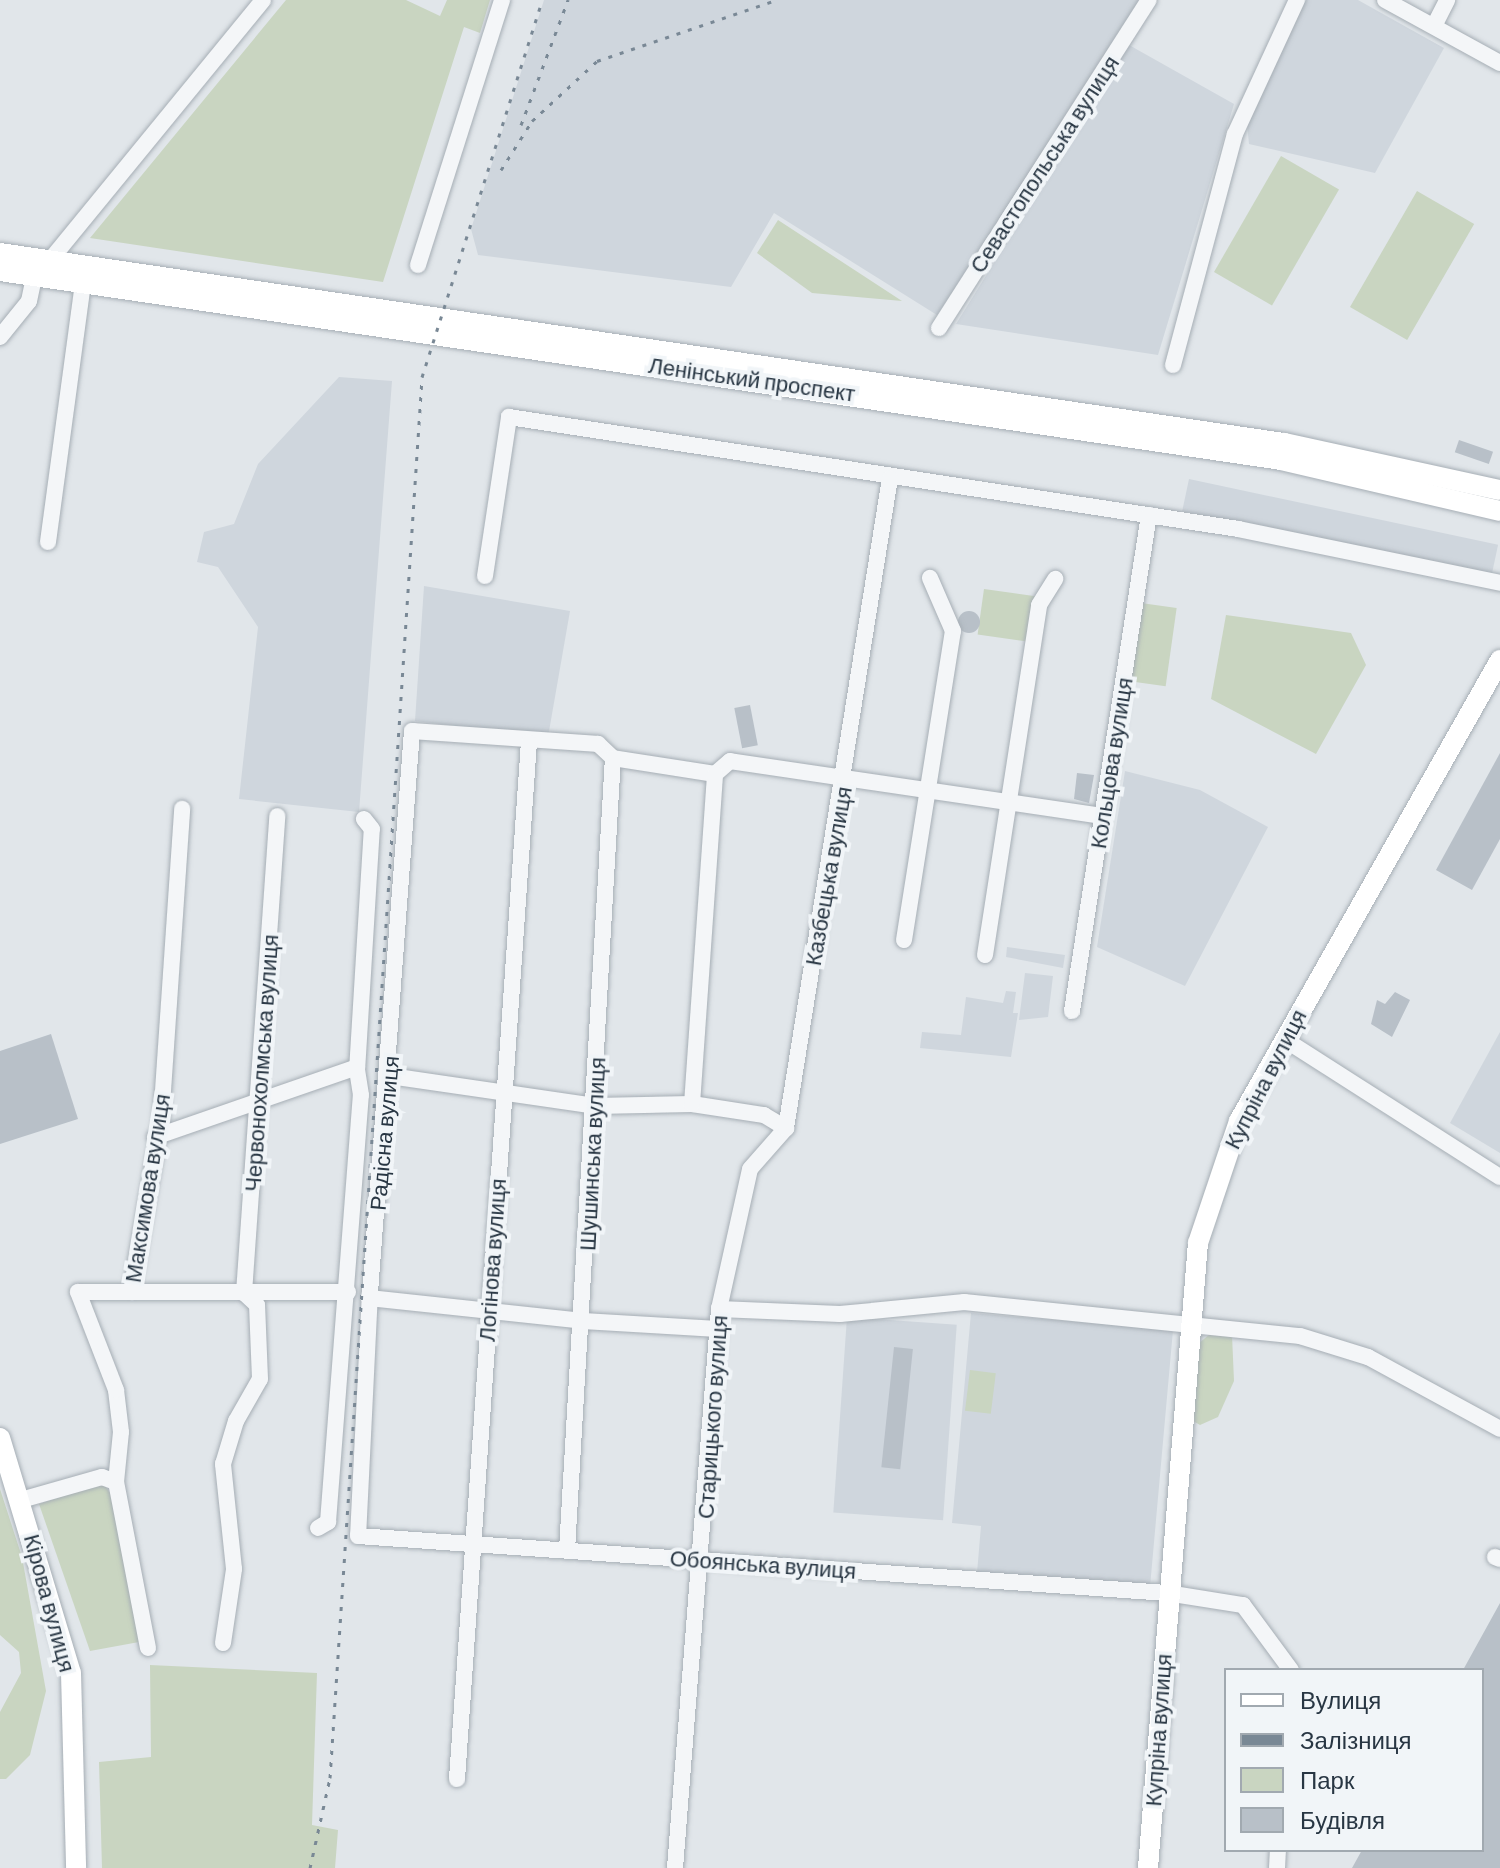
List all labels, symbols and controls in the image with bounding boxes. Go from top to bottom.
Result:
street label: Севастопольська вулиця [964,51,1124,277]
street label: Ленінський проспект [647,351,857,407]
street label: Кольцова вулиця [1084,676,1138,850]
street label: Казбецька вулиця [799,784,857,968]
street label: Червонохолмська вулиця [239,933,283,1193]
street label: Купріна вулиця [1219,1005,1311,1153]
street label: Радісна вулиця [364,1055,404,1211]
street label: Шушинська вулиця [574,1057,610,1251]
street label: Максимова вулиця [119,1092,175,1284]
street label: Логінова вулиця [473,1178,511,1342]
street label: Старицького вулиця [692,1314,732,1520]
street label: Кірова вулиця [19,1531,81,1675]
street label: Обоянська вулиця [669,1544,857,1584]
street label: Купріна вулиця [1139,1653,1177,1807]
legend [1224,1668,1484,1852]
text: Вулиця [1300,1685,1381,1714]
text: Залізниця [1300,1725,1412,1754]
text: Парк [1300,1765,1354,1794]
text: Будівля [1300,1805,1385,1834]

